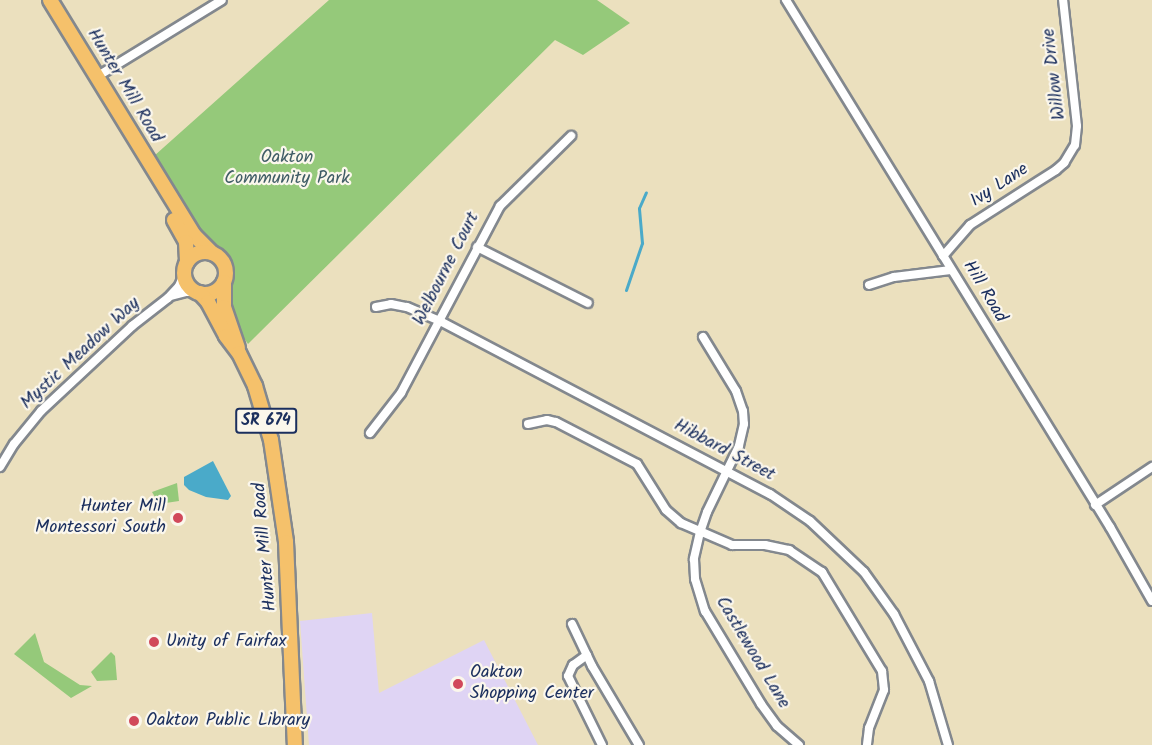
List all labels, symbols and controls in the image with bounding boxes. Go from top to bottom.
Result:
street label: Hunter Mill Road [81,25,167,147]
street label: Willow Drive [1039,27,1071,121]
park label: Oakton Community Park [224,148,350,190]
street label: Ivy Lane [967,159,1033,213]
street label: Welbourne Court [409,209,485,329]
street label: Hill Road [957,257,1011,327]
street label: Mystic Meadow Way [17,293,145,415]
road number: SR 674 [234,408,298,434]
street label: Hibbard Street [670,415,778,487]
street label: Hunter Mill Road [250,482,282,612]
place label: Hunter Mill Montessori South [35,497,166,540]
marker: Hunter Mill Montessori South [171,511,185,525]
street label: Castlewood Lane [710,593,794,713]
place label: Unity of Fairfax [166,631,286,653]
marker: Unity of Fairfax [147,635,161,649]
place label: Oakton Shopping Center [470,663,594,706]
marker: Oakton Shopping Center [451,677,465,691]
place label: Oakton Public Library [146,710,310,732]
marker: Oakton Public Library [127,714,141,728]

